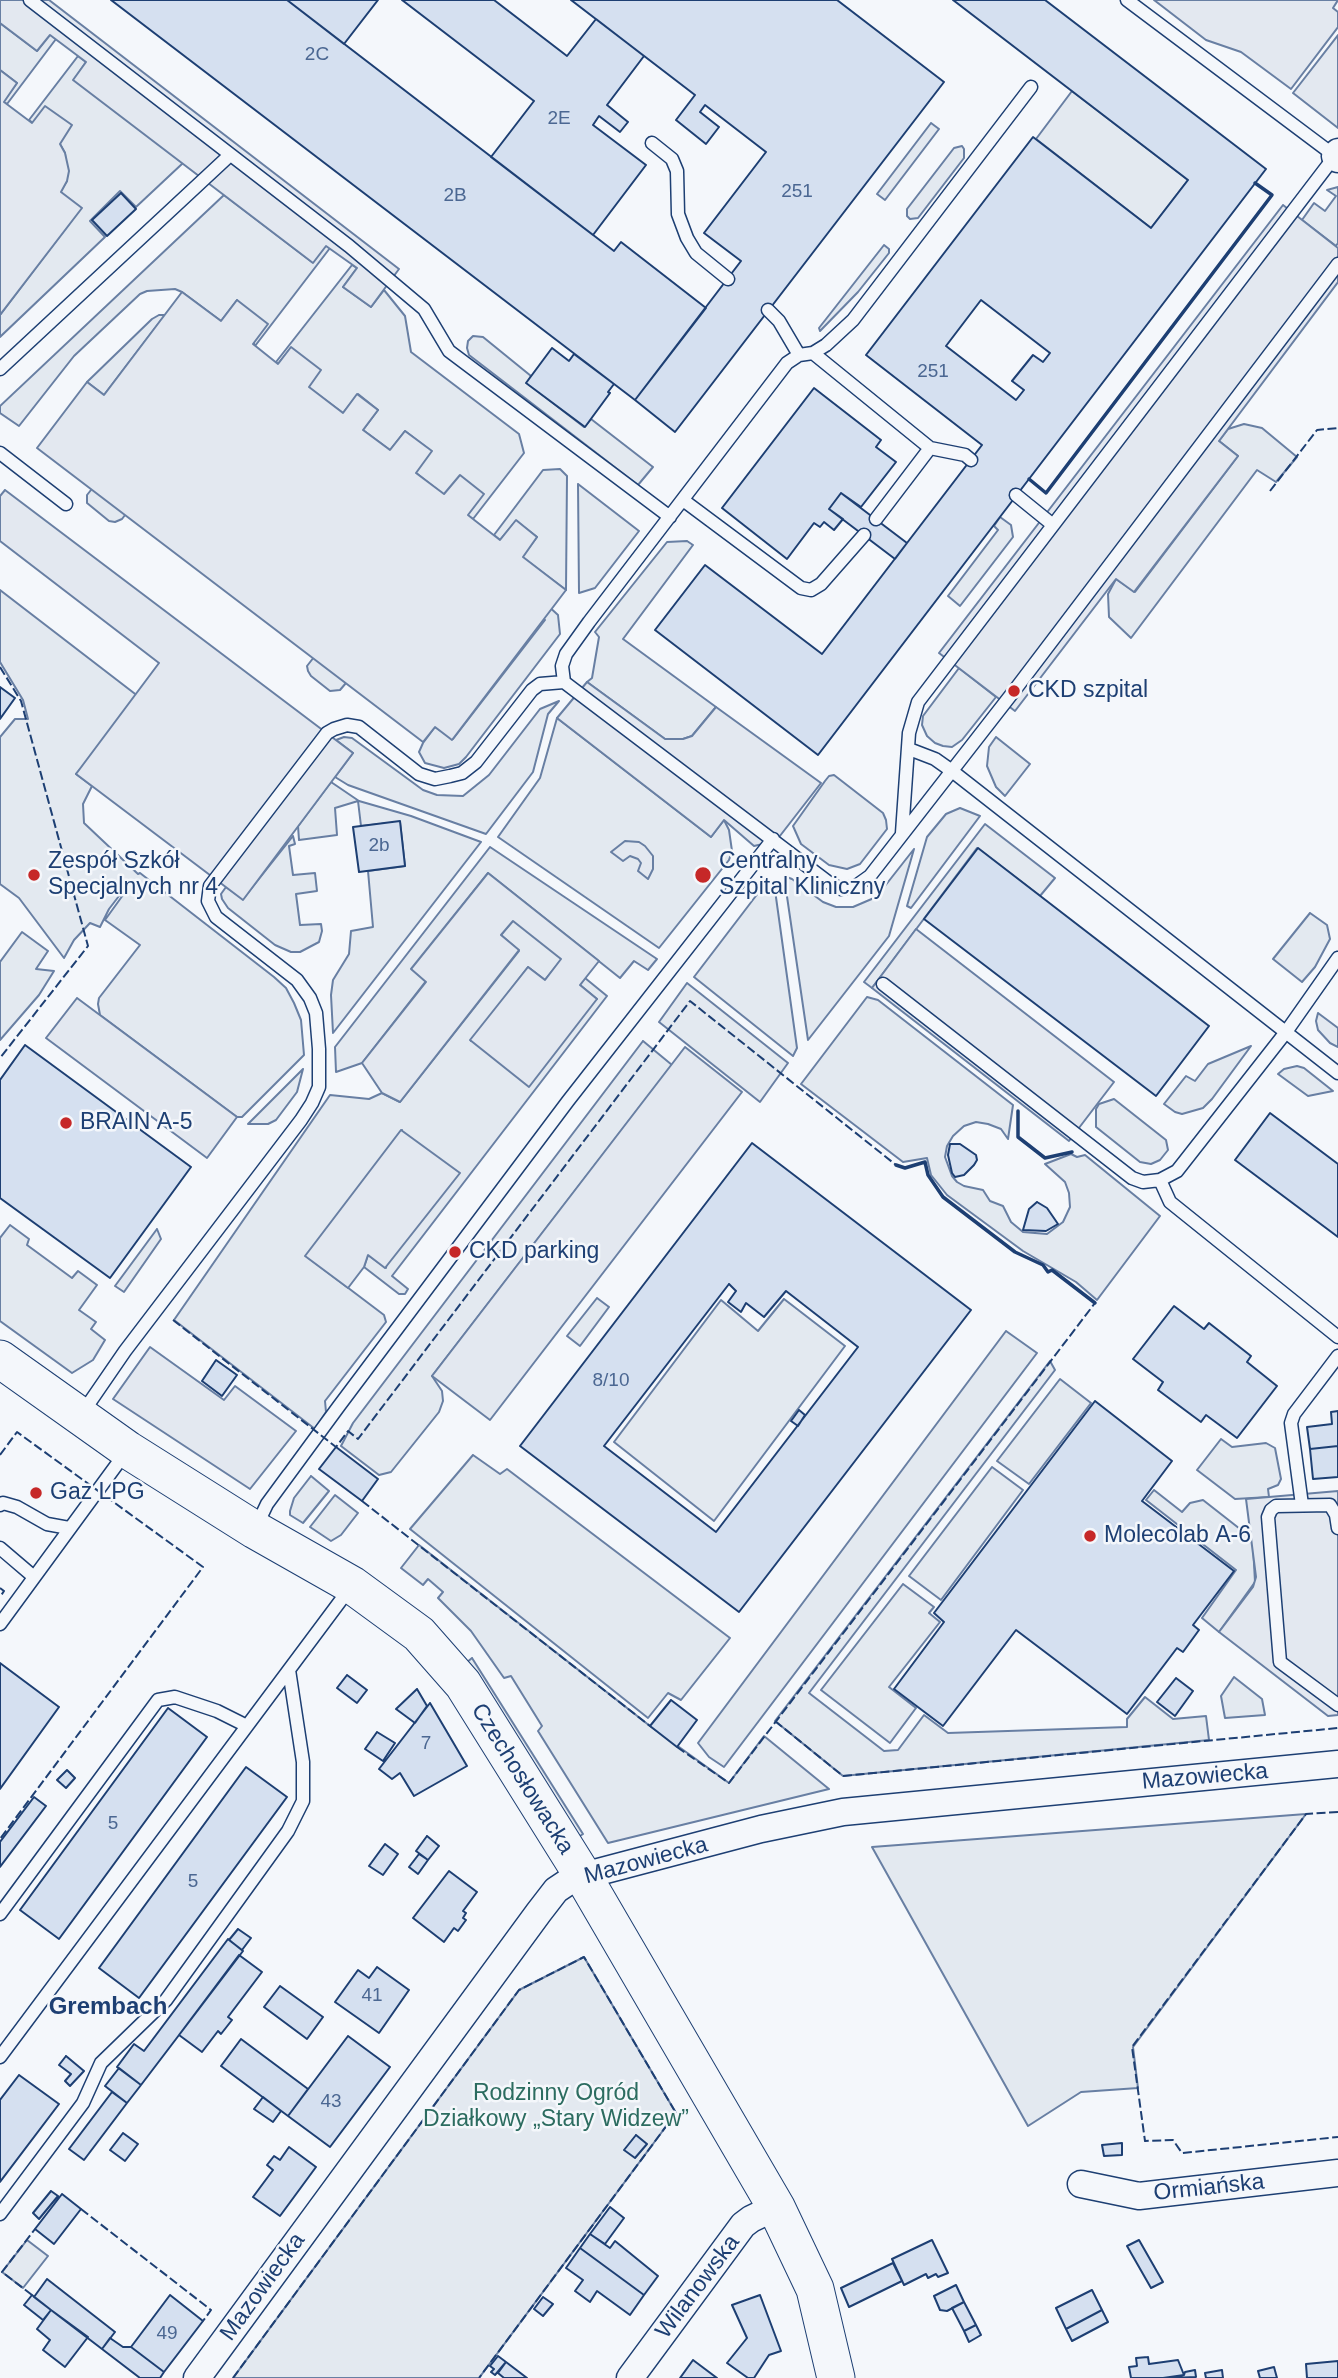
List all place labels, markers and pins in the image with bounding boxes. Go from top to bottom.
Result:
place label: CKD szpital [1028,677,1148,705]
marker: CKD szpital [1006,683,1022,699]
place label: Zespół Szkół Specjalnych nr 4 [48,848,218,902]
place label: Centralny Szpital Kliniczny [719,848,885,902]
marker: Centralny Szpital Kliniczny [693,865,713,885]
marker: Zespół Szkół Specjalnych nr 4 [26,867,42,883]
place label: BRAIN A-5 [80,1109,192,1137]
marker: BRAIN A-5 [58,1115,74,1131]
place label: CKD parking [469,1238,599,1266]
marker: CKD parking [447,1244,463,1260]
place label: Gaz LPG [50,1479,145,1507]
marker: Gaz LPG [28,1485,44,1501]
place label: Molecolab A-6 [1104,1522,1251,1550]
marker: Molecolab A-6 [1082,1528,1098,1544]

